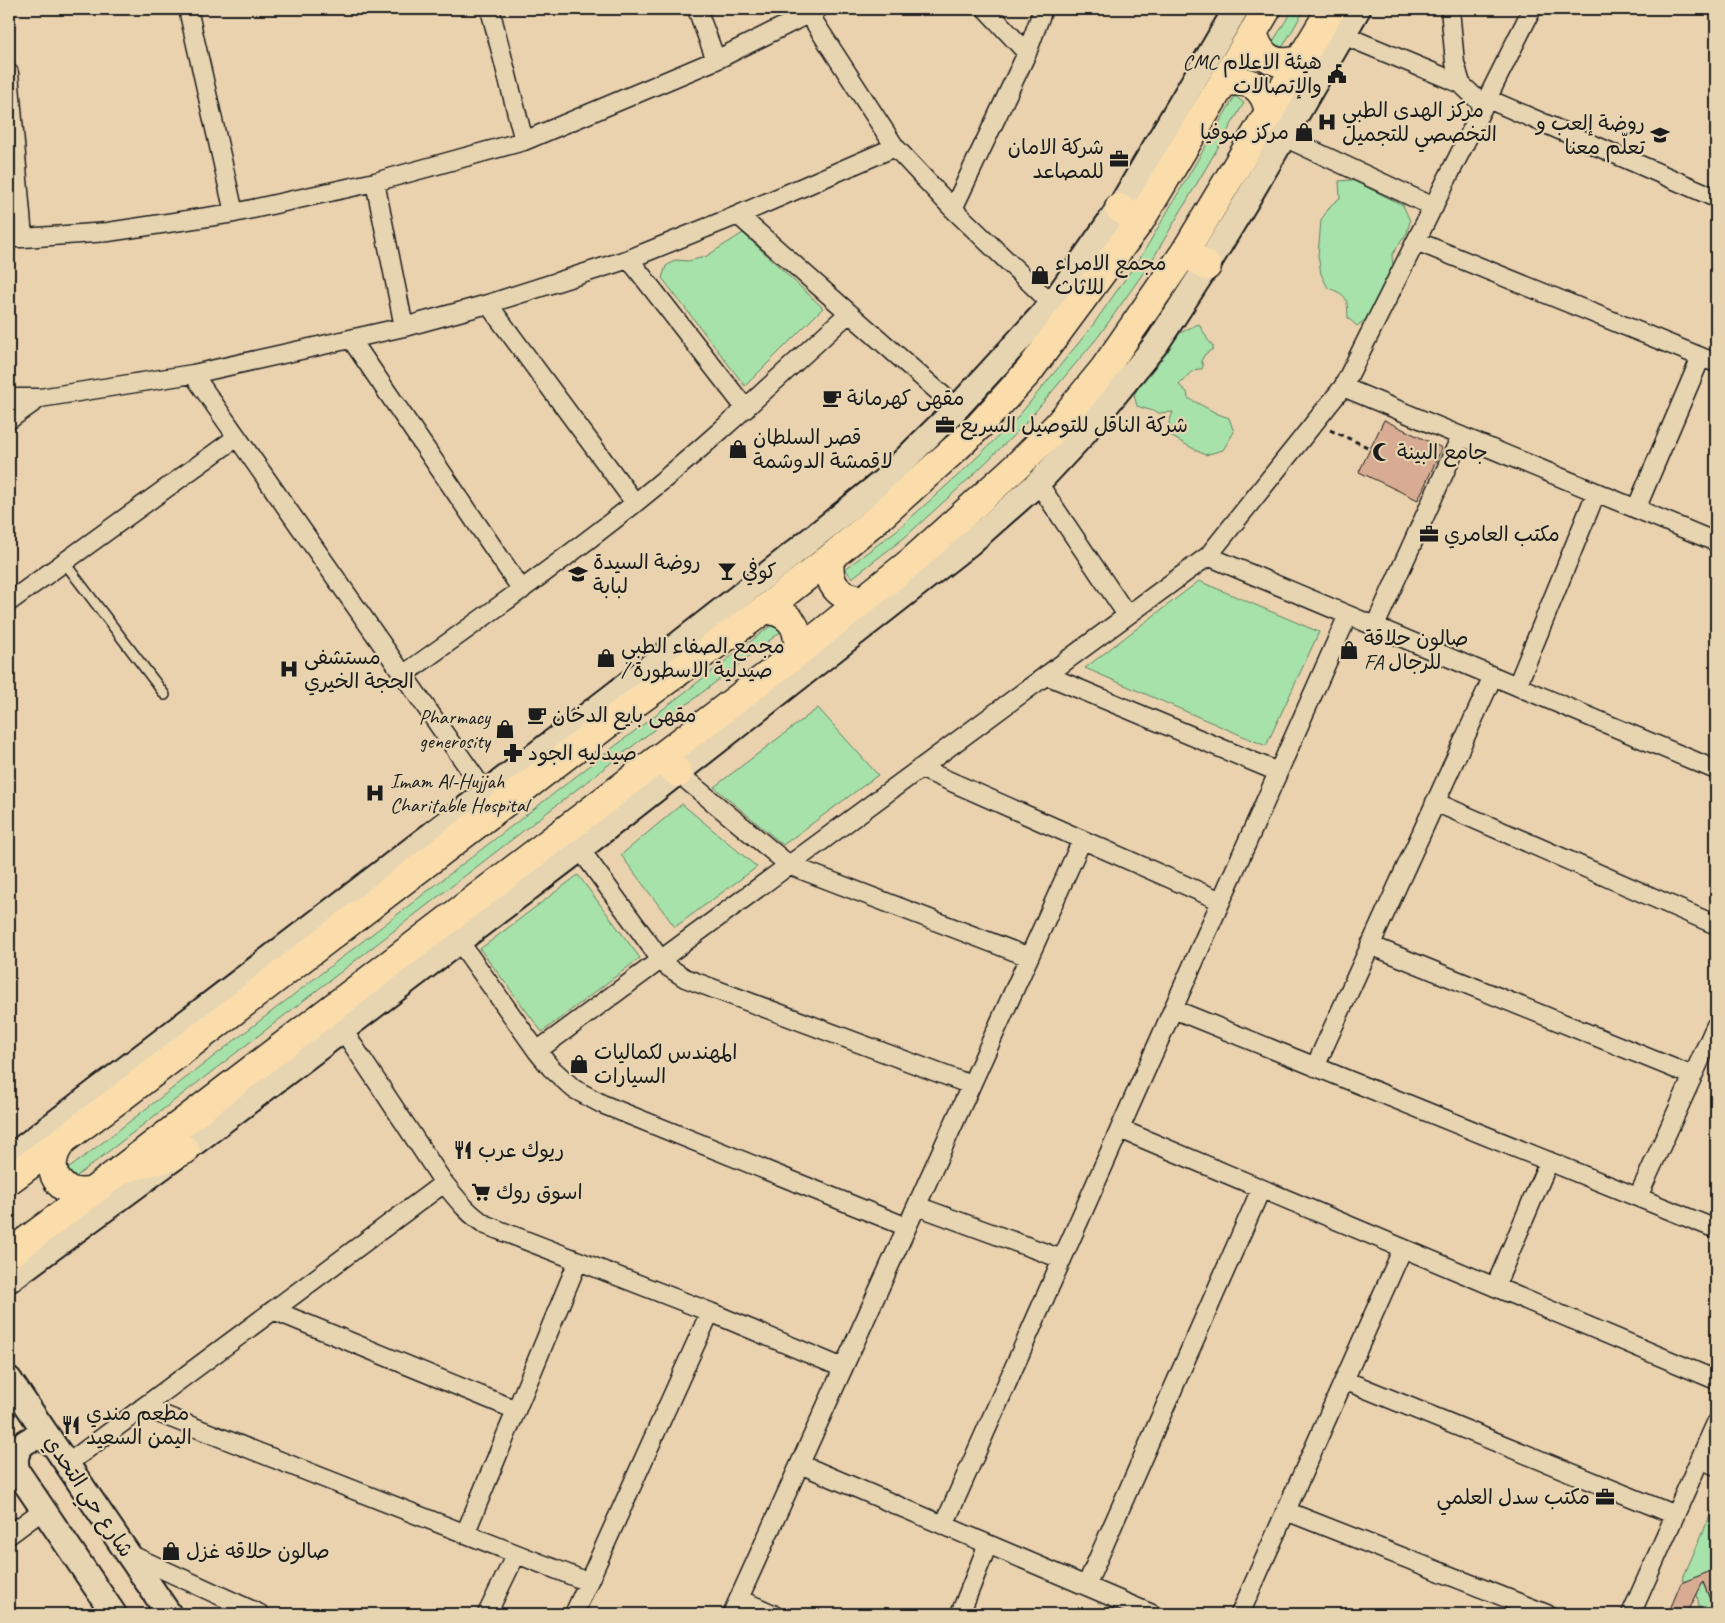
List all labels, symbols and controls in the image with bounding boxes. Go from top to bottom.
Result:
place label: CMC هيئة الاعلام والإتصالات [1183,49,1322,99]
public building icon: CMC هيئة الاعلام والإتصالات [1326,63,1348,85]
place label: مركز الهدى الطبي التخصصي للتجميل [1342,97,1497,153]
place label: روضة إلعب و تعلّم معنا [1534,110,1646,163]
hospital icon: مركز الهدى الطبي التخصصي للتجميل [1316,111,1338,133]
place label: مركز صوفيا [1200,119,1289,145]
shop icon: مركز صوفيا [1293,121,1315,143]
school or university icon: روضة إلعب و تعلّم معنا [1649,124,1671,146]
place label: شركة الامان للمصاعد [1008,134,1104,184]
office icon: شركة الامان للمصاعد [1108,148,1130,170]
place label: مجمع الامراء للاثاث [1055,250,1166,300]
shop icon: مجمع الامراء للاثاث [1029,264,1051,286]
place label: مقهى كهرمانة [847,385,964,412]
cafe icon: مقهى كهرمانة [821,387,843,409]
place label: شركة الناقل للتوصيل السريع [960,412,1188,440]
office icon: شركة الناقل للتوصيل السريع [934,414,956,436]
place label: قصر السلطان لاقمشة الدوشمة [753,424,893,474]
shop icon: قصر السلطان لاقمشة الدوشمة [727,438,749,460]
place label: جامع البينة [1397,439,1488,467]
mosque icon: جامع البينة [1371,441,1393,463]
place label: مكتب العامري [1444,521,1560,549]
office icon: مكتب العامري [1418,523,1440,545]
place label: روضة السيدة لبابة [593,549,701,599]
place label: كوفي [742,557,777,586]
bar icon: كوفي [716,560,738,582]
school or university icon: روضة السيدة لبابة [567,563,589,585]
place label: صالون حلاقة FA للرجال [1364,625,1469,675]
place label: مجمع الصفاء الطبي / صيدلية الاسطورة [621,633,785,684]
shop icon: صالون حلاقة FA للرجال [1338,639,1360,661]
place label: مستشفى الحجة الخيري [304,644,414,696]
shop icon: مجمع الصفاء الطبي / صيدلية الاسطورة [595,647,617,669]
hospital icon: مستشفى الحجة الخيري [278,658,300,680]
place label: مقهى بايع الدخان [552,702,697,730]
place label: Pharmacy generosity [419,704,492,754]
cafe icon: مقهى بايع الدخان [526,704,548,726]
shop icon: Pharmacy generosity [494,718,516,740]
place label: صيدليه الجود [528,740,637,766]
pharmacy icon: صيدليه الجود [502,742,524,764]
place label: Imam Al-Hujjah Charitable Hospital [390,768,532,818]
hospital icon: Imam Al-Hujjah Charitable Hospital [364,782,386,804]
place label: المهندس لكماليات السيارات [594,1039,737,1089]
shop icon: المهندس لكماليات السيارات [568,1053,590,1075]
place label: ريوك عرب [478,1137,564,1163]
restaurant icon: ريوك عرب [452,1139,474,1161]
place label: اسوق روك [496,1179,583,1205]
supermarket icon: اسوق روك [470,1181,492,1203]
place label: مطعم مندي اليمن السعيد [86,1400,192,1450]
restaurant icon: مطعم مندي اليمن السعيد [60,1414,82,1436]
street label: شارع حي التحدي [34,1430,140,1566]
place label: مكتب سدل العلمي [1437,1484,1590,1516]
office icon: مكتب سدل العلمي [1594,1486,1616,1508]
place label: صالون حلاقه غزل [186,1538,330,1565]
shop icon: صالون حلاقه غزل [160,1540,182,1562]

